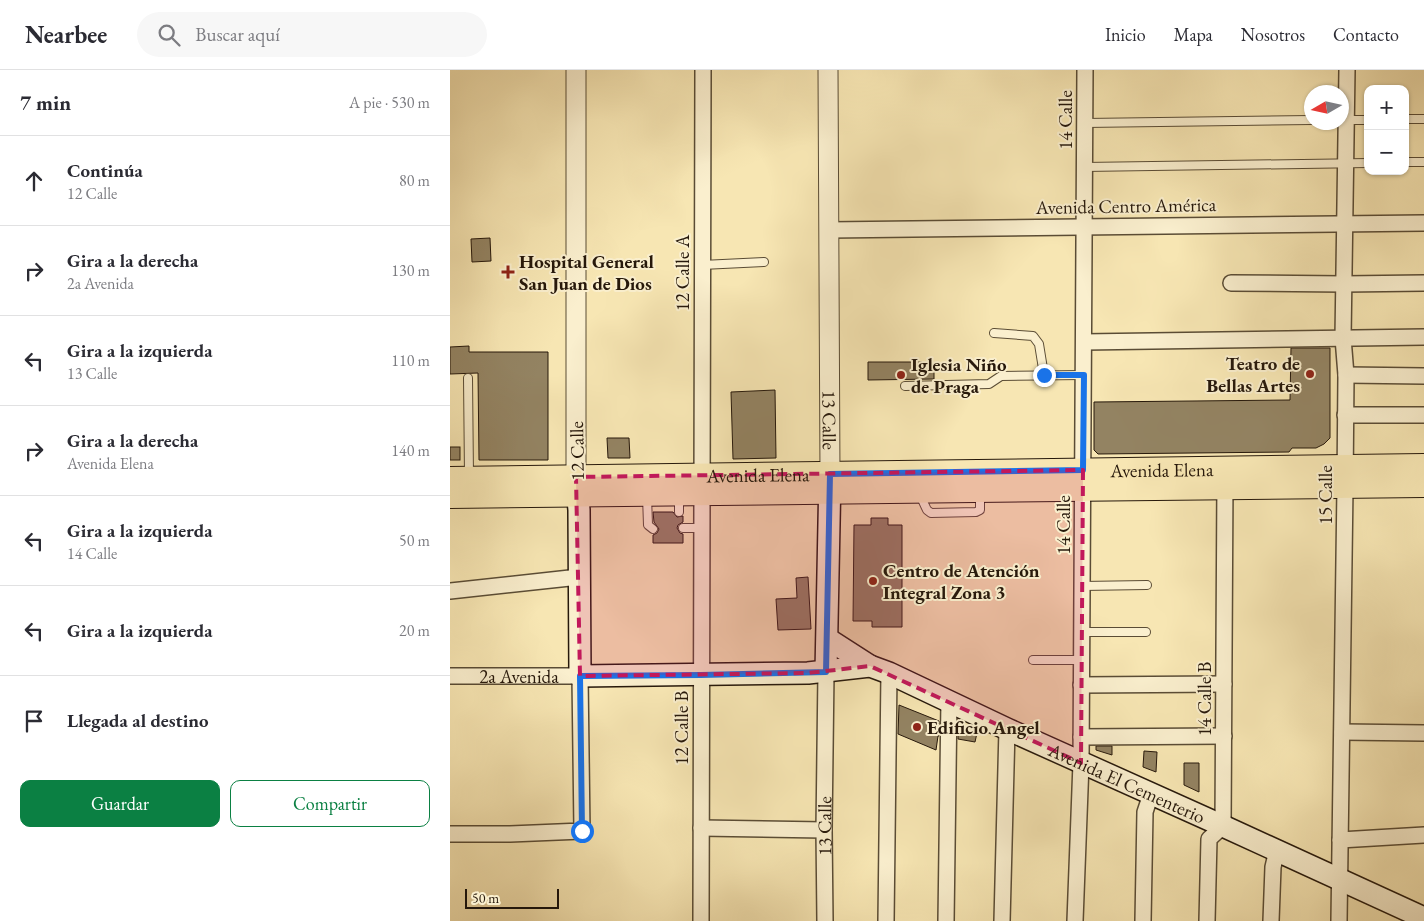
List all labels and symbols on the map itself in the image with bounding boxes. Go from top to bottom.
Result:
north arrow [1304,85,1349,130]
street label: 14 Calle [1053,90,1078,150]
street label: Avenida Centro América [1035,192,1217,220]
street label: 12 Calle A [670,234,695,311]
place label: Hospital General San Juan de Dios [519,249,655,296]
marker: Hospital General San Juan de Dios [501,265,515,279]
place label: Teatro de Bellas Artes [1206,351,1300,398]
place label: Iglesia Niño de Praga [911,352,1007,399]
route end [1033,364,1056,387]
marker: Teatro de Bellas Artes [1304,368,1316,380]
marker: Iglesia Niño de Praga [895,369,907,381]
street label: 13 Calle [817,390,842,450]
street label: 12 Calle [564,421,590,481]
street label: Avenida Elena [1109,456,1214,483]
street label: Avenida Elena [705,462,810,488]
street label: 15 Calle [1313,465,1338,525]
street label: 14 Calle [1051,495,1076,555]
place label: Centro de Atención Integral Zona 3 [883,558,1040,605]
marker: Centro de Atención Integral Zona 3 [867,575,879,587]
street label: 14 Calle B [1192,662,1217,736]
street label: 2a Avenida [479,664,559,689]
street label: 12 Calle B [669,691,694,765]
place label: Edificio Angel [927,715,1040,740]
marker: Edificio Angel [911,721,923,733]
street label: Avenida El Cementerio [1044,736,1209,829]
street label: 13 Calle [811,796,837,856]
route start [571,820,594,843]
scale bar [465,886,559,909]

